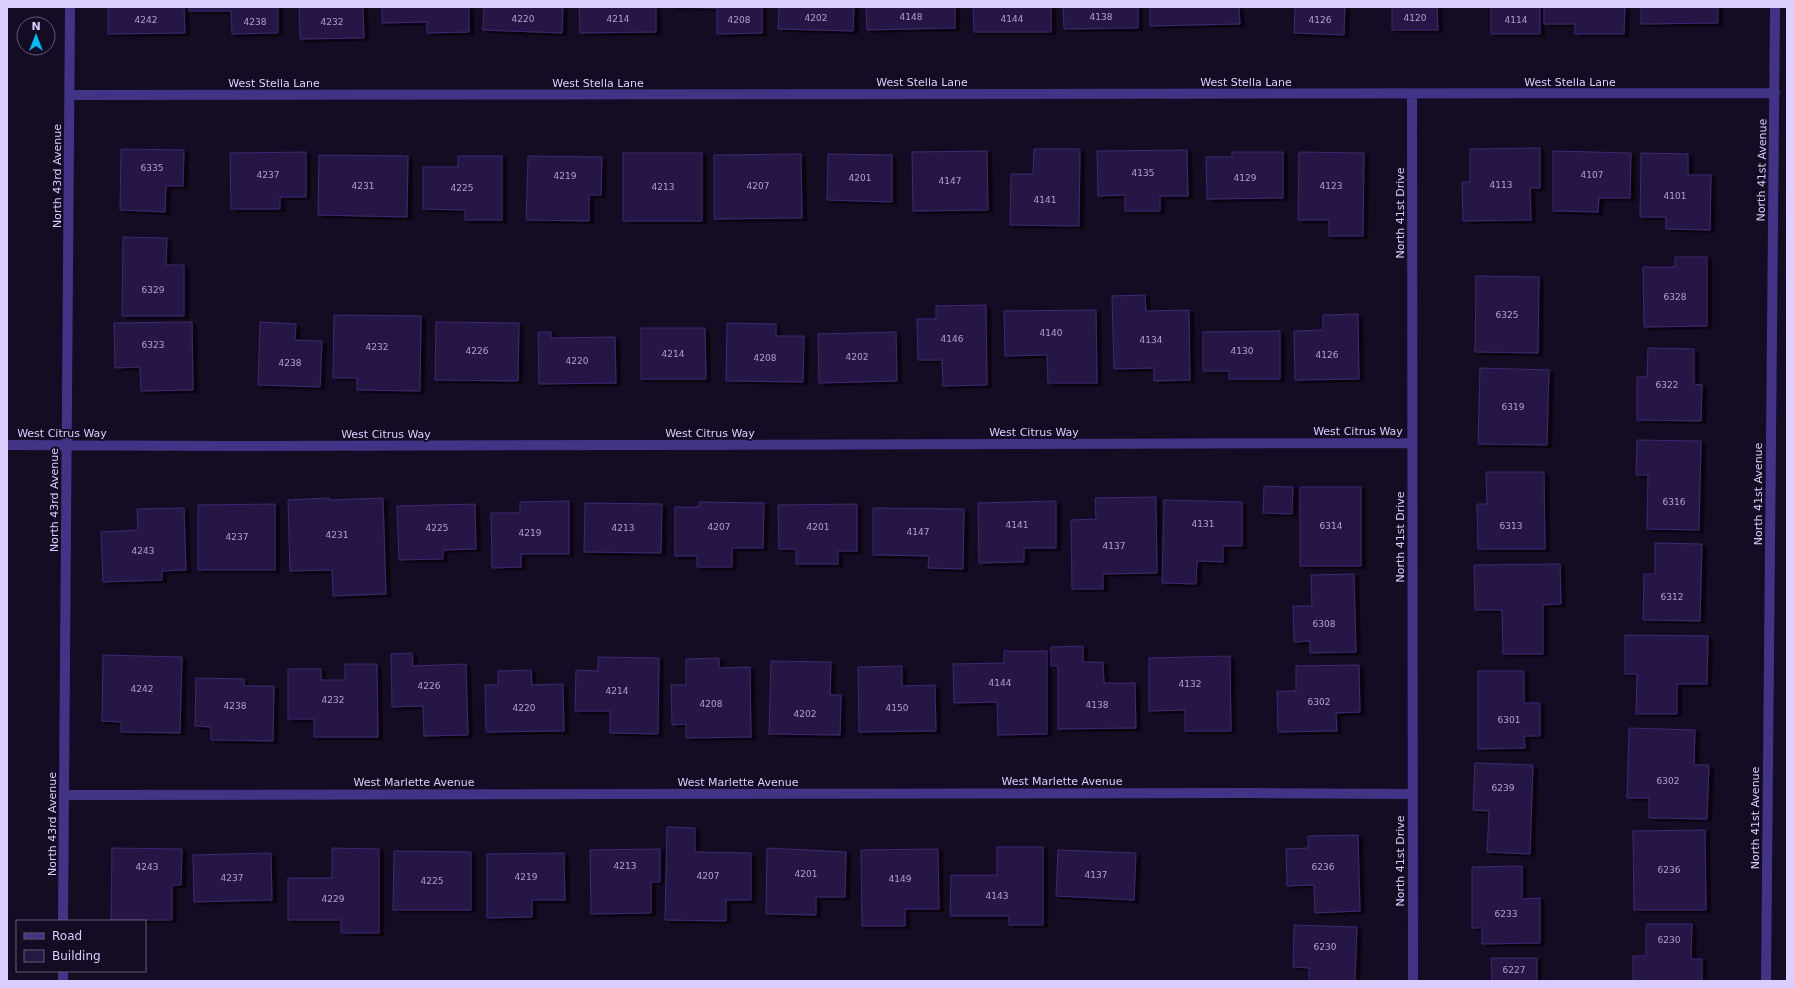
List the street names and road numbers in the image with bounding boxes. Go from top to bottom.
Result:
street label: West Stella Lane [876,76,968,89]
street label: West Stella Lane [1200,76,1292,89]
street label: West Stella Lane [1524,76,1616,89]
street label: West Stella Lane [228,77,320,90]
street label: West Stella Lane [552,77,644,90]
street label: North 41st Avenue [1755,118,1769,221]
street label: North 43rd Avenue [51,124,64,228]
street label: North 41st Drive [1394,167,1407,259]
street label: West Citrus Way [1313,425,1403,438]
street label: West Citrus Way [989,426,1079,439]
street label: West Citrus Way [17,427,107,440]
street label: West Citrus Way [665,427,755,440]
street label: West Citrus Way [341,428,431,441]
street label: North 41st Avenue [1752,442,1765,545]
street label: North 43rd Avenue [48,448,61,552]
street label: North 41st Drive [1394,491,1407,583]
street label: North 41st Avenue [1749,766,1762,869]
street label: North 43rd Avenue [46,772,59,876]
street label: West Marlette Avenue [1002,775,1123,788]
street label: West Marlette Avenue [354,776,475,789]
street label: West Marlette Avenue [678,776,799,789]
street label: North 41st Drive [1394,815,1407,907]

